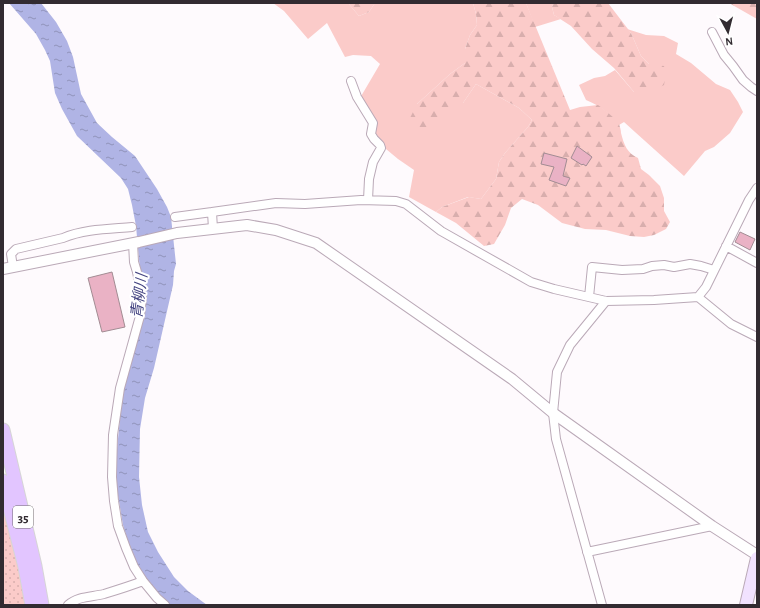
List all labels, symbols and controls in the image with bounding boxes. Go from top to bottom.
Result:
north arrow [708,12,748,52]
text: N [725,36,734,47]
water label: 青柳川 [128,271,150,319]
road number: 35 [13,506,33,528]

